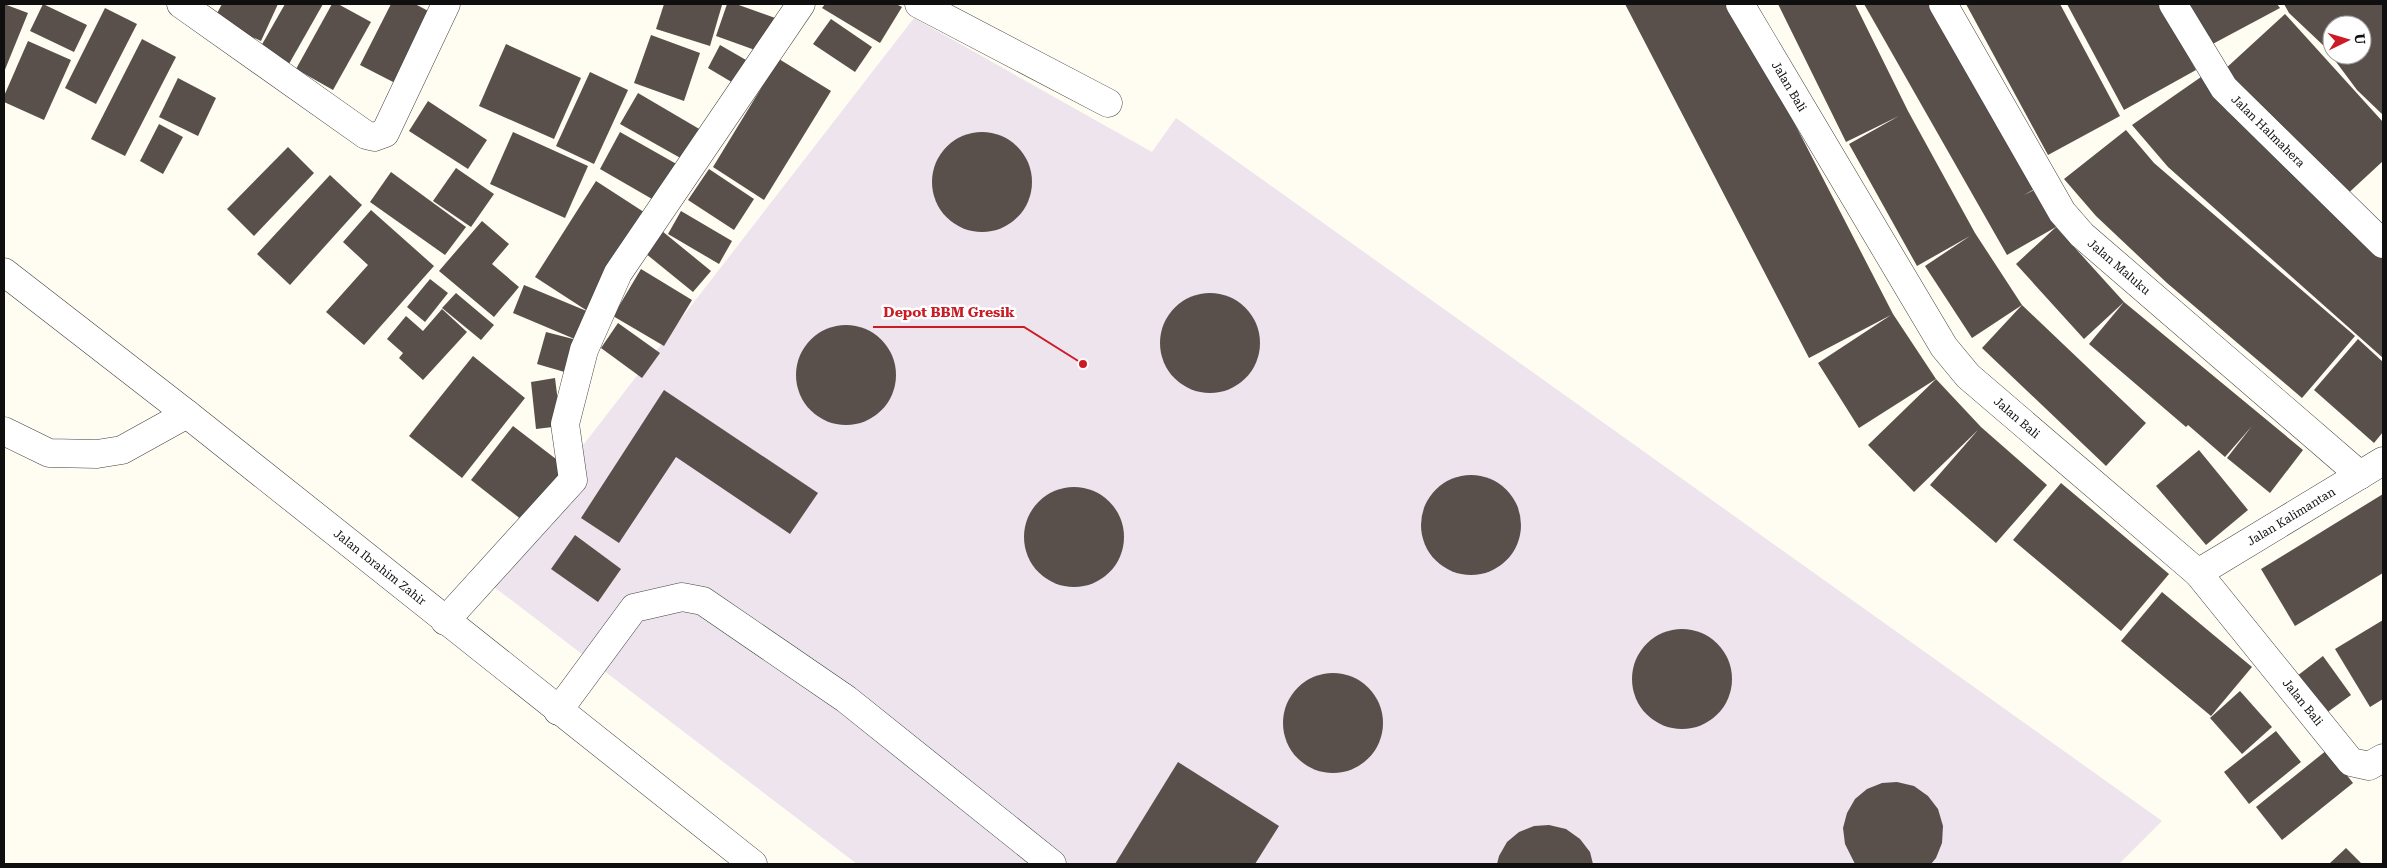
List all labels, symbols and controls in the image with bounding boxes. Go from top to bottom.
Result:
north arrow [2322,15,2372,65]
text: U [2352,33,2368,45]
street label: Jalan Bali [1769,59,1810,114]
street label: Jalan Halmahera [2228,92,2308,171]
street label: Jalan Maluku [2085,236,2154,298]
callout: Depot BBM Gresik [873,298,1024,327]
text: Depot BBM Gresik [883,304,1015,320]
street label: Jalan Bali [1991,394,2043,441]
street label: Jalan Kalimantan [2245,484,2338,549]
street label: Jalan Ibrahim Zahir [331,526,429,608]
street label: Jalan Bali [2280,676,2326,729]

